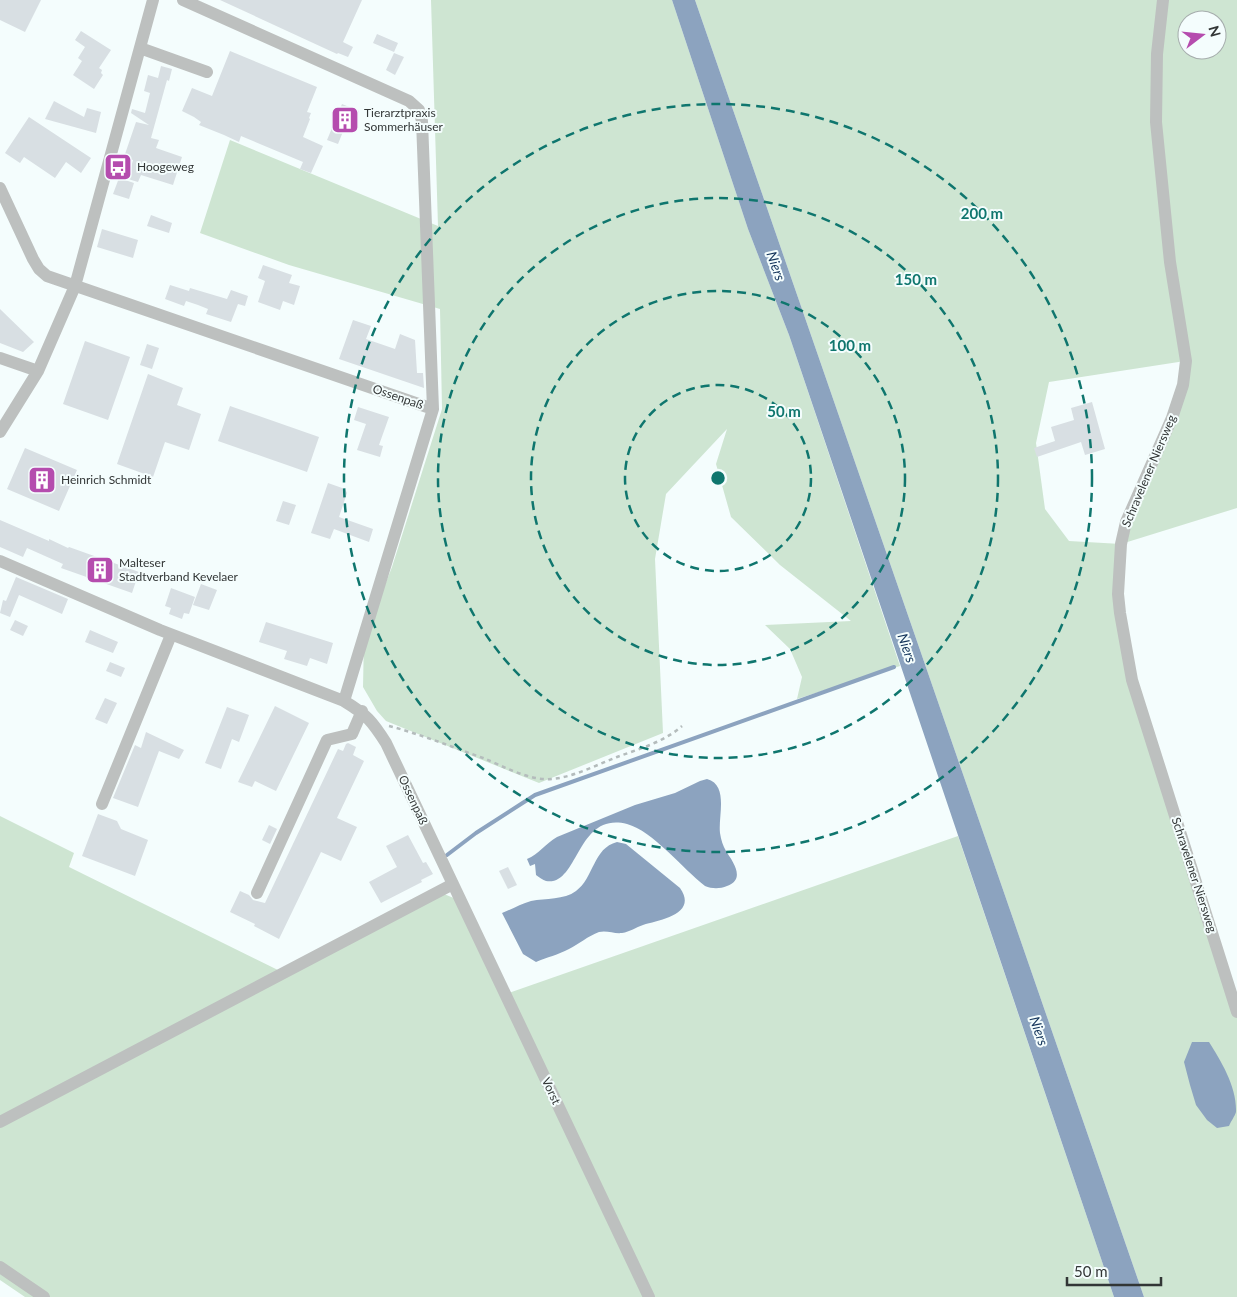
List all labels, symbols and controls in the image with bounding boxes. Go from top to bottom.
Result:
north arrow [1177,10,1227,60]
text: N [1205,24,1225,39]
building icon: Tierarztpraxis Sommerhäuser [330,105,360,135]
place label: Tierarztpraxis Sommerhäuser [364,105,444,134]
bus stop icon: Hoogeweg [103,152,133,182]
place label: Hoogeweg [137,159,194,174]
text: 200 m [961,204,1003,222]
water label: Niers [764,249,790,283]
text: 150 m [895,270,937,288]
text: 100 m [829,336,871,354]
street label: Ossenpaß [371,381,425,412]
text: 50 m [767,402,801,420]
street label: Schravelener Niersweg [1118,412,1179,529]
building icon: Heinrich Schmidt [27,465,57,495]
centre of rings [709,469,727,487]
place label: Heinrich Schmidt [61,472,152,487]
building icon: Malteser Stadtverband Kevelaer [85,555,115,585]
place label: Malteser Stadtverband Kevelaer [119,555,239,584]
water label: Niers [895,631,921,665]
street label: Ossenpaß [396,773,431,827]
street label: Schravelener Niersweg [1169,815,1220,934]
water label: Niers [1027,1014,1053,1048]
street label: Vorst [539,1075,564,1107]
scale bar [1067,1254,1161,1286]
text: 50 m [1074,1262,1108,1280]

